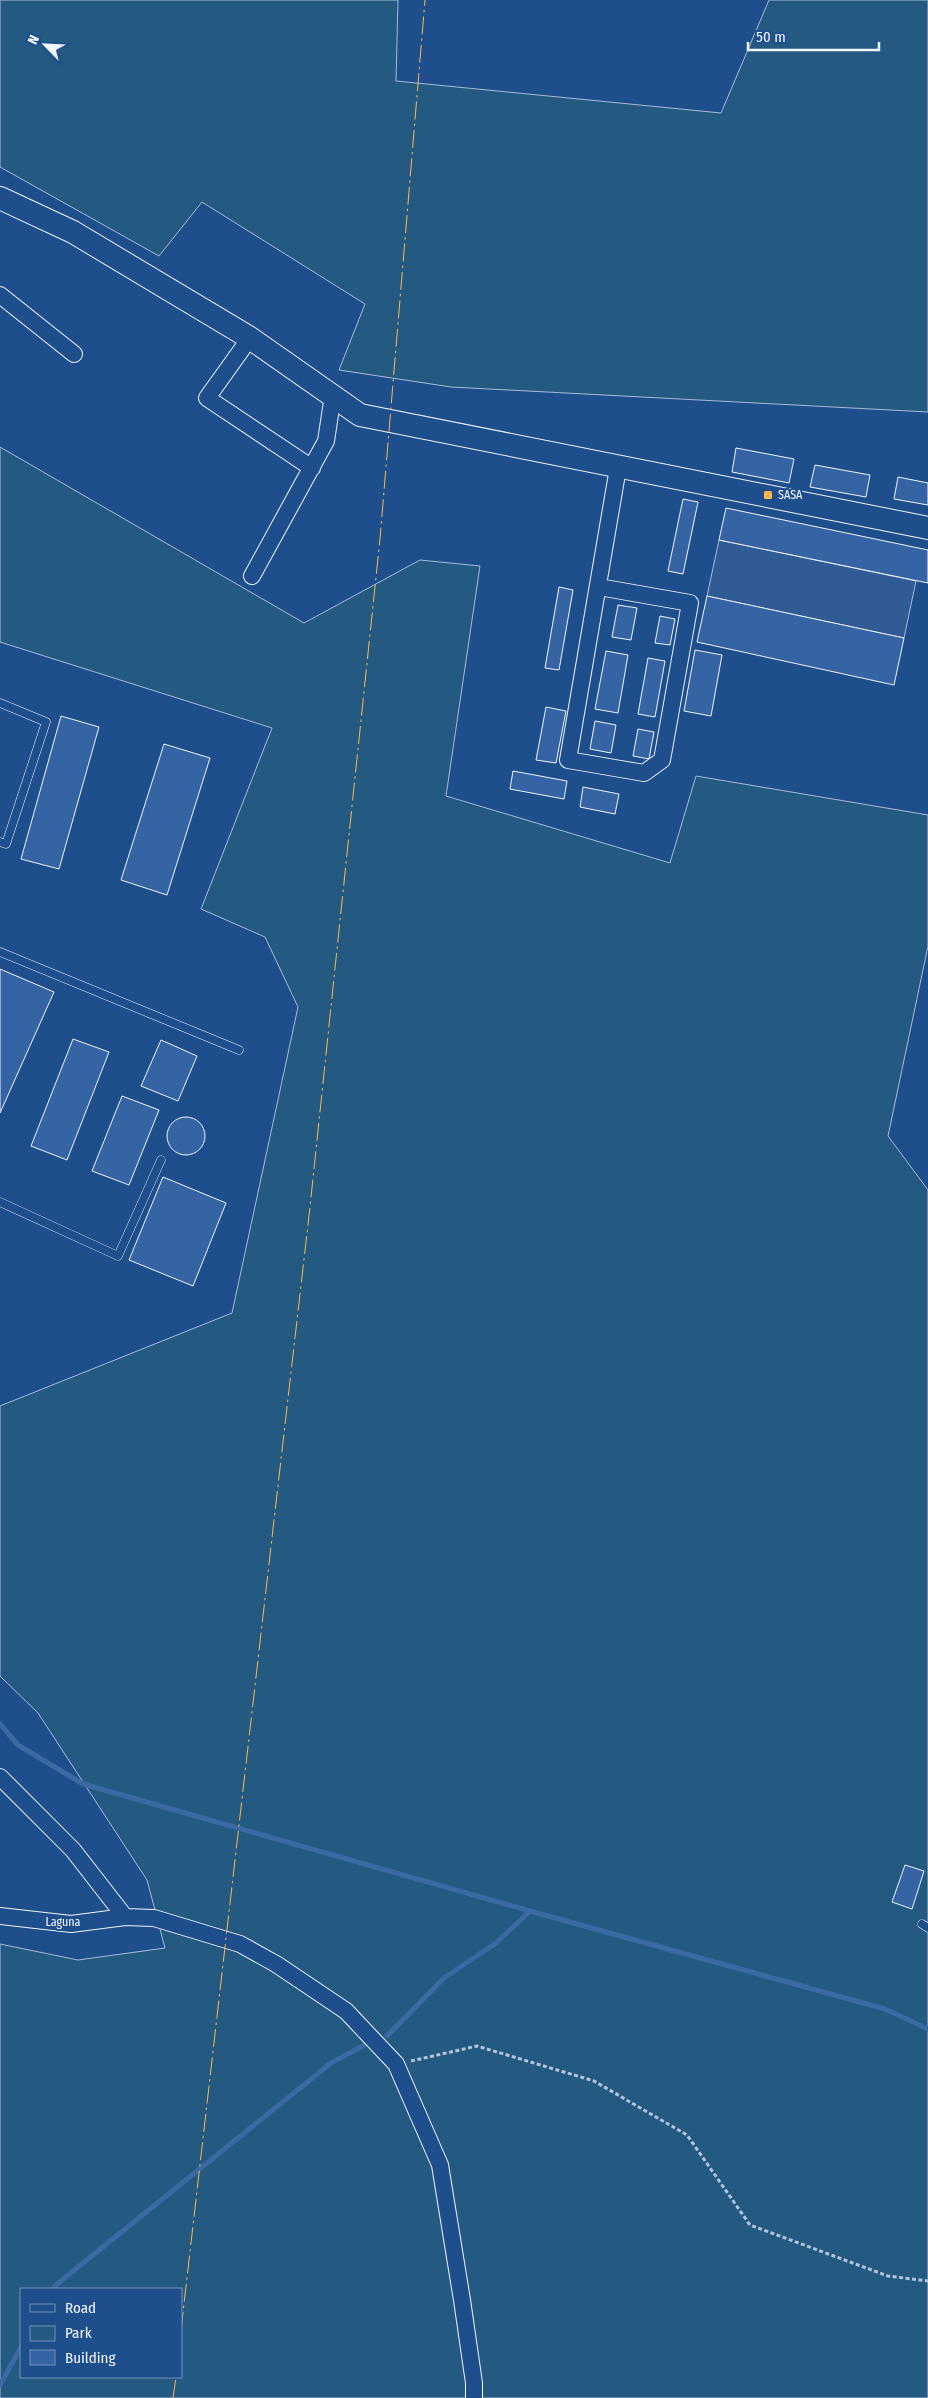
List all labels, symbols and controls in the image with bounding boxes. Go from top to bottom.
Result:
north arrow [20,20,70,70]
scale bar [748,20,879,52]
text: 50 m [756,28,786,46]
text: N [24,33,43,47]
place label: SASA [778,488,803,502]
marker: SASA [762,489,774,501]
street label: Laguna [46,1915,81,1929]
legend [20,2288,182,2378]
text: Road [65,2299,96,2317]
text: Park [65,2324,92,2342]
text: Building [65,2349,116,2367]

